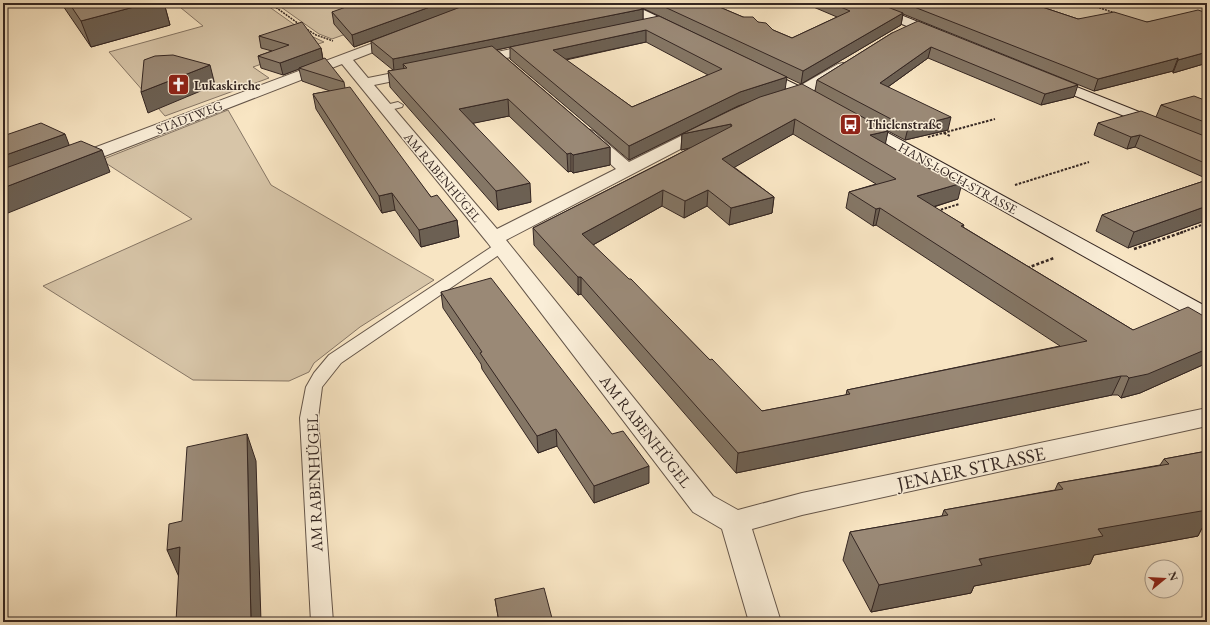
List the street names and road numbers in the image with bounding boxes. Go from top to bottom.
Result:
street label: STADTWEG [153,97,225,138]
street label: AM RABENHÜGEL [400,128,485,226]
street label: HANS-LOCH-STRASSE [895,139,1020,218]
street label: AM RABENHÜGEL [594,370,697,493]
street label: AM RABENHÜGEL [302,413,327,553]
street label: JENAER STRASSE [893,441,1048,497]

